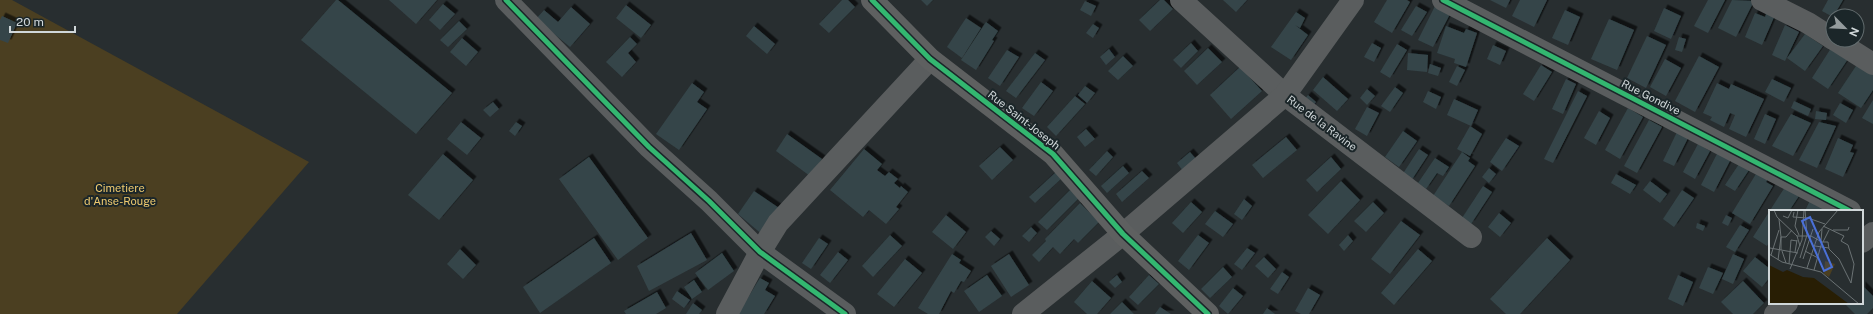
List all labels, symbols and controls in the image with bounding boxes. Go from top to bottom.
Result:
scale bar [10,8,75,34]
north arrow [1825,8,1865,48]
text: 20 m [16,15,44,29]
text: N [1847,26,1861,38]
street label: Rue Gondive [1620,77,1682,117]
street label: Rue Saint-Joseph [986,88,1062,152]
street label: Rue de la Ravine [1285,93,1359,153]
park label: Cimetiere d'Anse-Rouge [84,182,156,207]
inset map [1769,210,1863,304]

